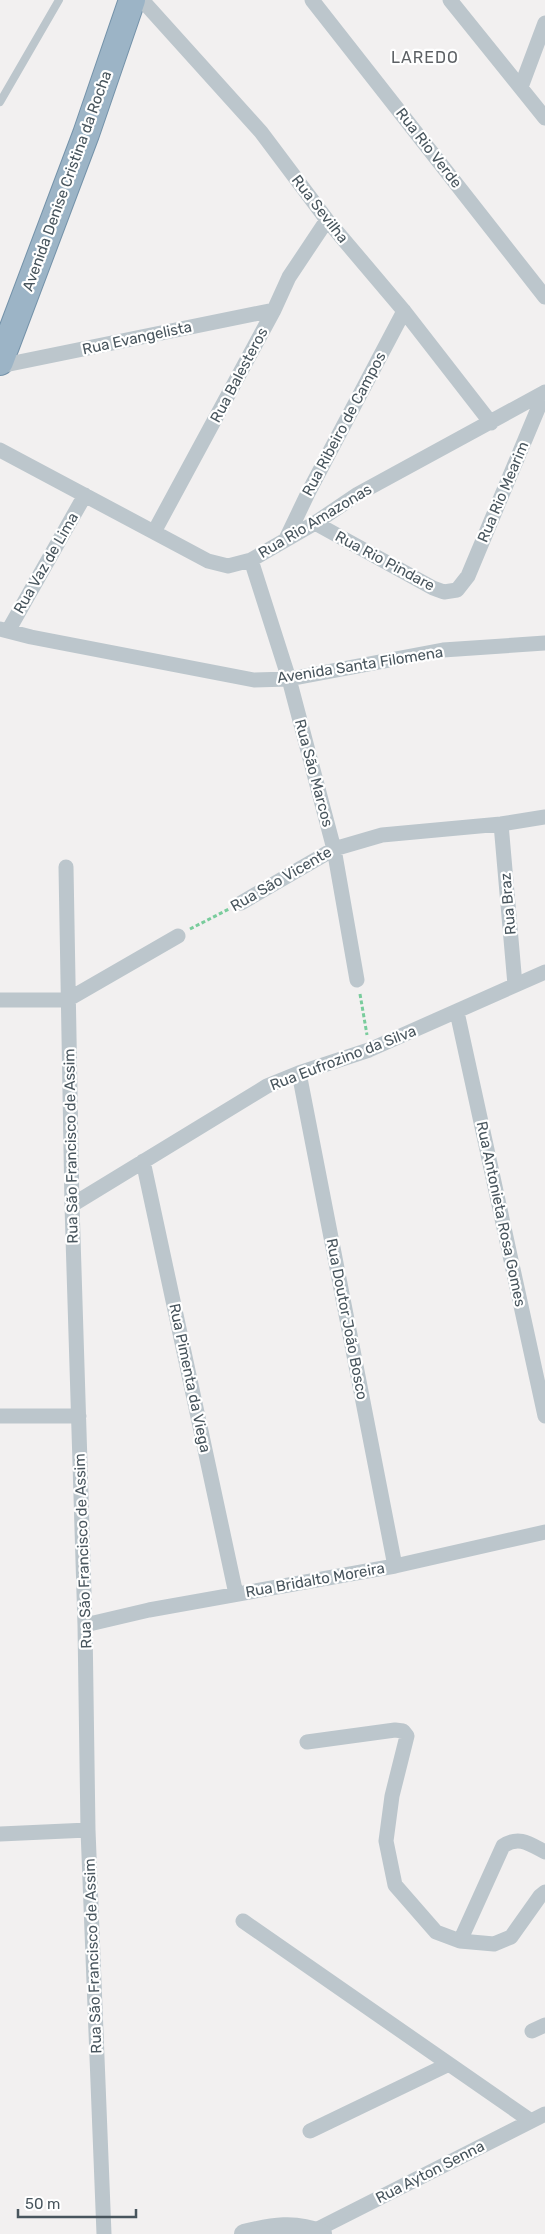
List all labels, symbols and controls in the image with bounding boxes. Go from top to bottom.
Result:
district label: LAREDO [391,48,459,67]
street label: Avenida Denise Cristina da Rocha [19,68,115,294]
street label: Rua Rio Verde [392,104,466,192]
street label: Rua Sevilha [288,171,352,247]
street label: Rua Evangelista [81,318,193,358]
street label: Rua Balesteros [206,324,272,426]
street label: Rua Ribeiro de Campos [298,348,390,499]
street label: Rua Rio Mearim [474,439,532,545]
street label: Rua Rio Amazonas [255,480,375,562]
street label: Rua Vaz de Lima [10,509,82,617]
street label: Rua Rio Pindare [332,527,438,595]
street label: Avenida Santa Filomena [276,643,444,687]
street label: Rua São Marcos [291,717,337,829]
street label: Rua São Vicente [227,843,335,915]
street label: Rua Braz [496,872,520,936]
street label: Rua Eufrozino da Silva [267,1022,419,1094]
street label: Rua São Francisco de Assim [60,1048,82,1244]
street label: Rua Antonieta Rosa Gomes [473,1120,530,1309]
street label: Rua Doutor João Bosco [323,1237,371,1401]
street label: Rua Pimenta da Viega [165,1302,215,1454]
street label: Rua São Francisco de Assim [71,1453,95,1649]
street label: Rua Bridalto Moreira [244,1559,386,1601]
street label: Rua São Francisco de Assim [81,1858,105,2054]
street label: Rua Ayton Senna [373,2137,487,2207]
scale bar [18,2186,135,2218]
text: 50 m [25,2195,60,2213]

